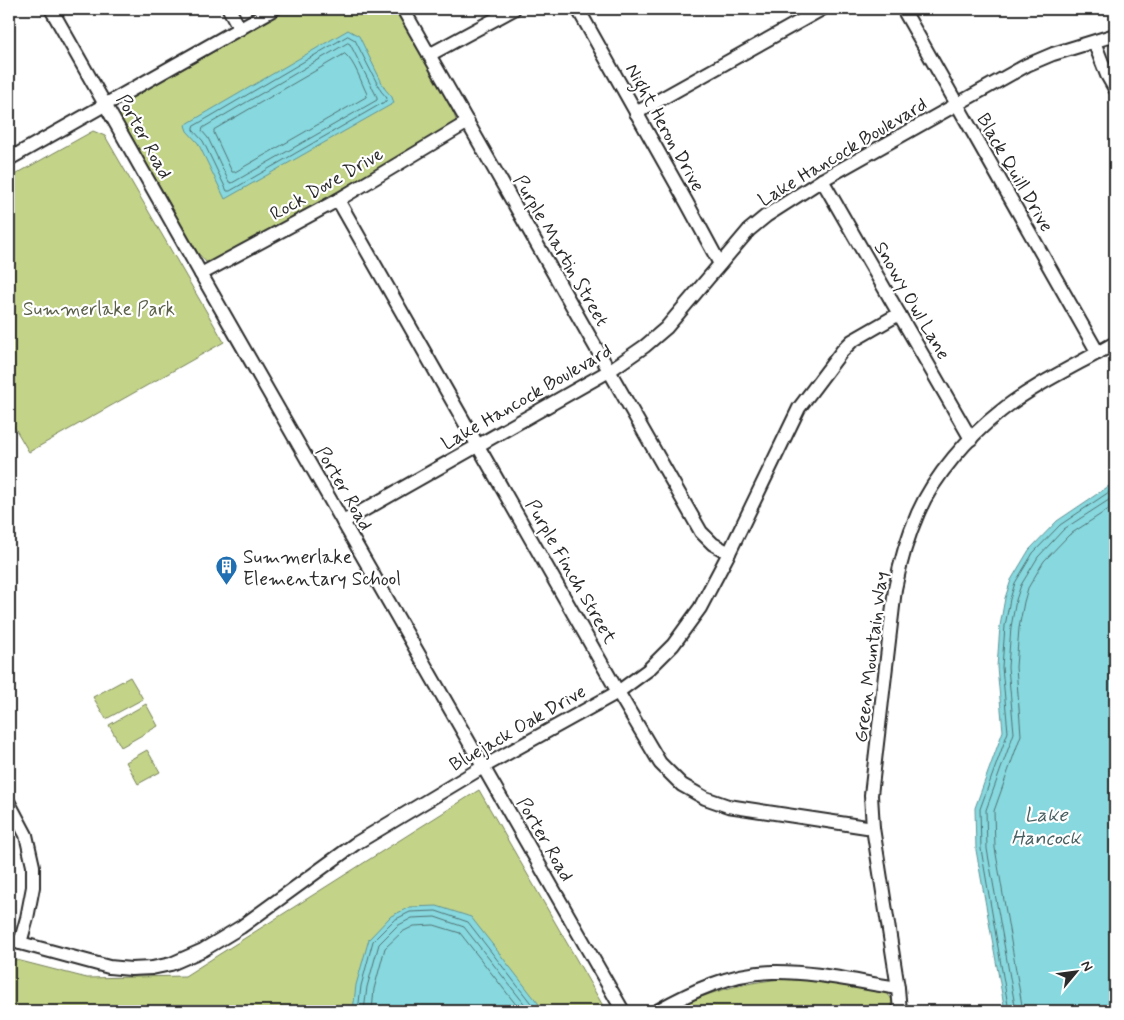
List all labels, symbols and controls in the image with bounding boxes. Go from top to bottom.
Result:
street label: Night Heron Drive [617,59,710,198]
street label: Porter Road [110,90,177,184]
street label: Lake Hancock Boulevard [754,92,932,213]
street label: Black Quill Drive [971,109,1059,237]
street label: Rock Dove Drive [265,142,388,227]
street label: Purple Martin Street [507,170,614,331]
street label: Snowy Owl Lane [867,237,956,365]
park label: Summerlake Park [23,297,175,322]
street label: Lake Hancock Boulevard [437,338,617,456]
street label: Porter Road [310,442,378,535]
street label: Purple Finch Street [519,495,622,648]
place label: Summerlake Elementary School [243,545,401,592]
building icon: Summerlake Elementary School [215,555,239,586]
street label: Green Mountain Way [849,570,894,744]
street label: Bluejack Oak Drive [445,679,591,778]
street label: Porter Road [511,793,579,886]
water label: Lake Hancock [1011,802,1081,852]
north arrow [1052,948,1102,998]
text: N [1076,958,1097,975]

